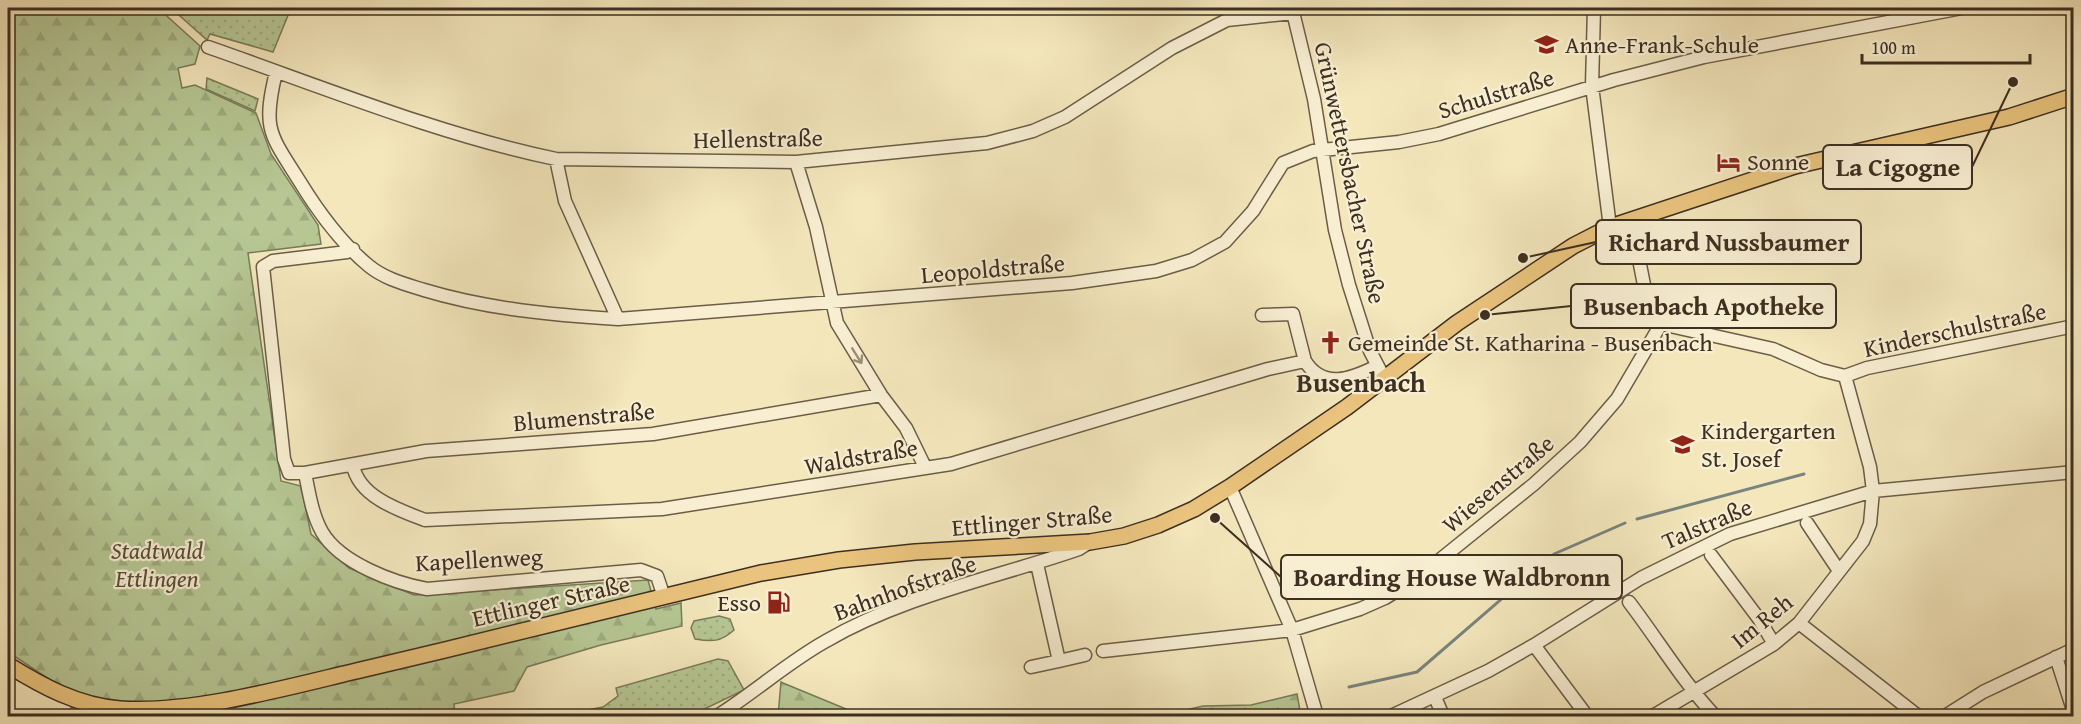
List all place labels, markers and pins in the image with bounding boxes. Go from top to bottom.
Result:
place label: Anne-Frank-Schule [1565,27,1759,62]
school or university icon: Anne-Frank-Schule [1534,32,1560,58]
place label: Sonne [1747,144,1809,179]
callout: La Cigogne [1823,145,1972,189]
hotel icon: Sonne [1716,149,1742,175]
callout: Richard Nussbaumer [1596,220,1861,264]
callout: Busenbach Apotheke [1571,284,1836,328]
place label: Gemeinde St. Katharina - Busenbach [1348,325,1713,360]
church icon: Gemeinde St. Katharina - Busenbach [1317,330,1343,356]
place label: Kindergarten St. Josef [1701,413,1836,476]
school or university icon: Kindergarten St. Josef [1670,432,1696,458]
callout: Boarding House Waldbronn [1281,555,1622,599]
place label: Esso [718,585,761,620]
fuel station icon: Esso [766,590,792,616]

